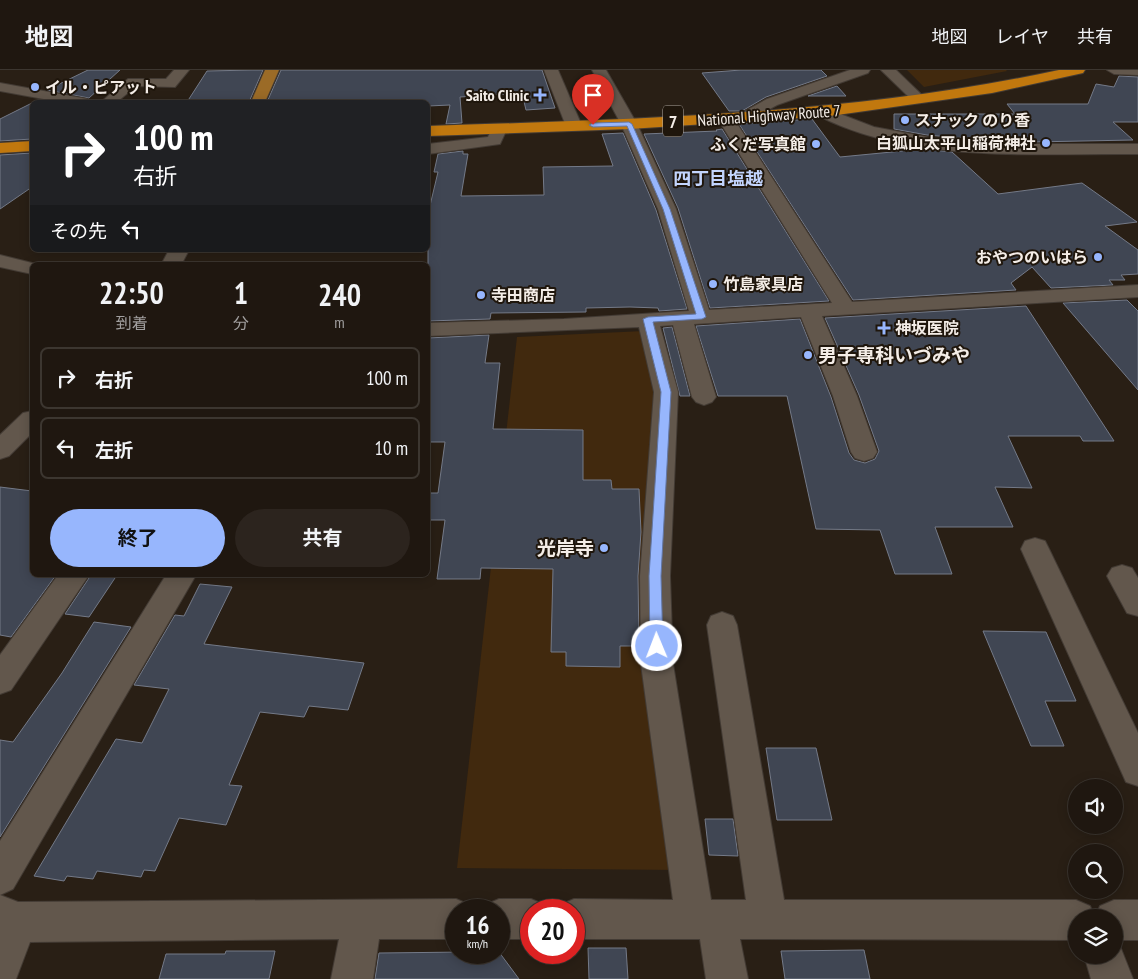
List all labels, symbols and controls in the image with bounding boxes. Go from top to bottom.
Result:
text: 地図 [25,21,73,52]
text: 地図 [932,25,968,48]
text: レイヤ [996,25,1049,48]
text: 共有 [1077,25,1113,48]
pin [572,74,614,125]
place label: イル・ピアット [45,77,157,97]
marker: イル・ピアット [29,81,41,93]
icon: arrive [579,81,607,109]
place label: Saito Clinic [466,85,529,105]
marker: Saito Clinic [533,88,547,102]
street label: National Highway Route 7 [697,100,841,130]
road number: 7 [663,106,683,136]
place label: スナック のり香 [915,110,1030,130]
text: 100 m [133,114,214,160]
marker: スナック のり香 [899,114,911,126]
icon: right [50,120,115,185]
place label: 白狐山太平山稲荷神社 [876,133,1036,153]
place label: ふくだ写真館 [710,134,806,154]
marker: 白狐山太平山稲荷神社 [1040,137,1052,149]
marker: ふくだ写真館 [810,138,822,150]
text: 右折 [133,162,177,190]
district label: 四丁目塩越 [673,167,763,190]
icon: left [117,215,145,243]
text: その先 [50,219,107,243]
place label: おやつのいはら [976,247,1088,267]
marker: おやつのいはら [1092,251,1104,263]
text: 22:50 [99,273,164,312]
text: 1 [234,273,248,312]
place label: 竹島家具店 [723,274,803,294]
text: 240 [318,275,361,314]
marker: 竹島家具店 [707,278,719,290]
place label: 寺田商店 [491,285,555,305]
marker: 寺田商店 [475,289,487,301]
text: m [334,312,345,332]
text: 到着 [115,313,147,333]
text: 分 [233,313,249,333]
place label: 神坂医院 [895,318,959,338]
marker: 神坂医院 [877,321,891,335]
place label: 男子専科いづみや [818,343,970,367]
marker: 男子専科いづみや [802,349,814,361]
icon: right [52,364,80,392]
text: 100 m [366,366,408,390]
text: 右折 [95,368,133,392]
icon: left [52,434,80,462]
text: 10 m [375,436,408,460]
text: 左折 [95,438,133,462]
button: 終了 [50,509,225,567]
button: 共有 [235,509,410,567]
place label: 光岸寺 [537,536,594,560]
marker: 光岸寺 [598,542,610,554]
position arrow [630,619,682,671]
map controls [1068,779,1123,964]
button: sound [1068,779,1123,834]
button: search [1068,844,1123,899]
speed limit sign: 20 [520,899,585,964]
text: 16 [466,909,489,941]
button: layers [1068,909,1123,964]
text: km/h [467,936,488,951]

